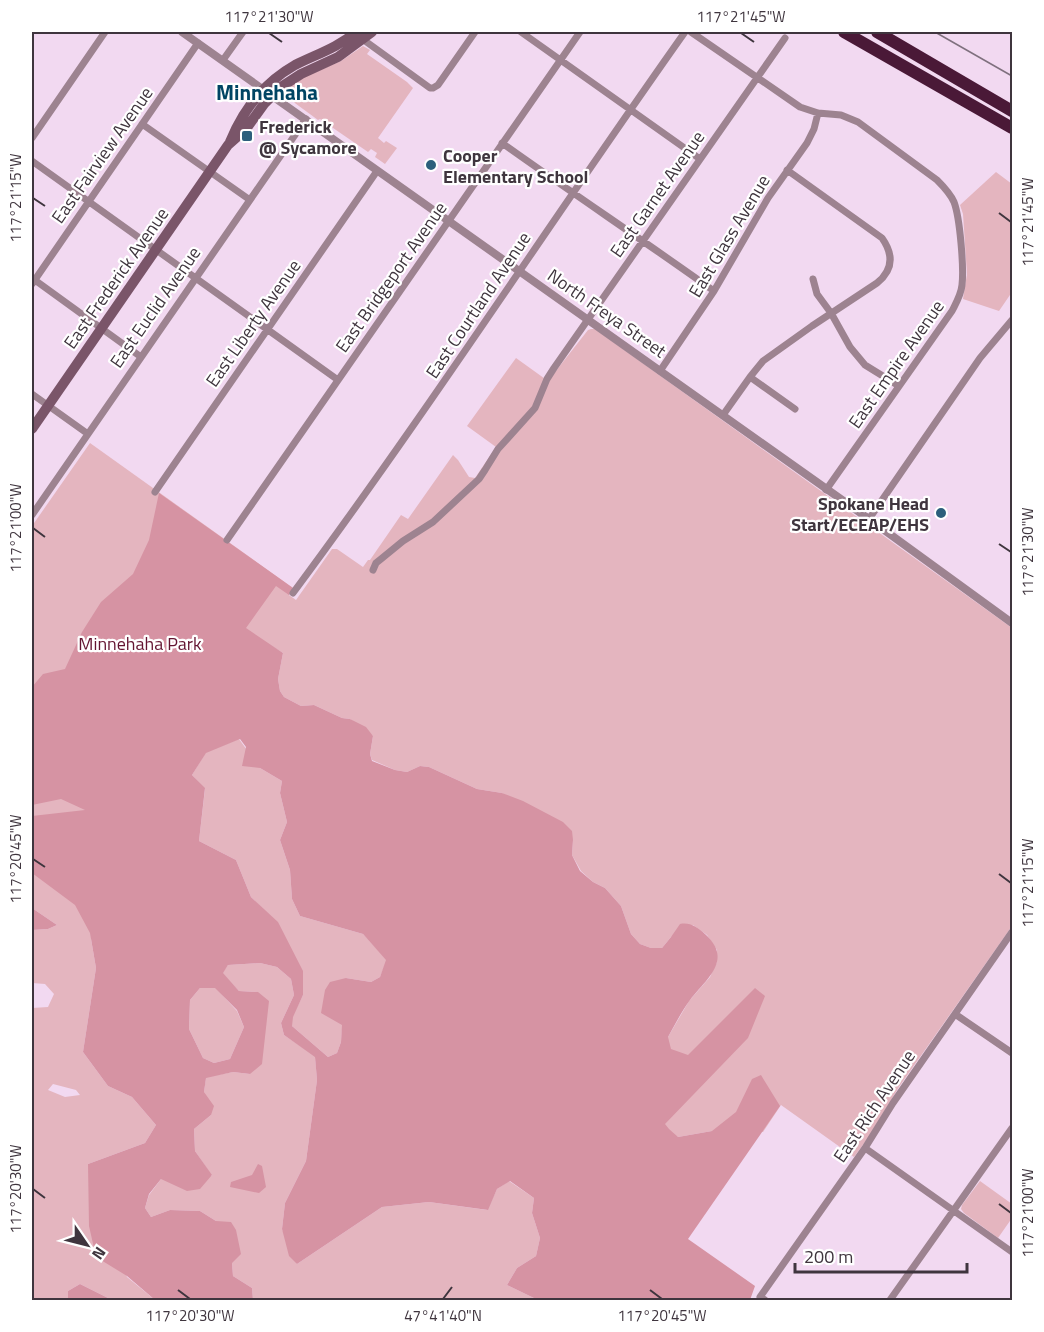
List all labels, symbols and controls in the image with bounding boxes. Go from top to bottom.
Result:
text: 117°21'30"W [224,5,314,28]
text: 117°21'45"W [696,5,786,28]
district label: Minnehaha [216,76,318,108]
street label: East Fairview Avenue [45,81,159,229]
place label: Frederick @ Sycamore [259,113,357,161]
street label: East Garnet Avenue [603,125,711,263]
marker: Frederick @ Sycamore [240,129,254,143]
place label: Cooper Elementary School [443,142,588,190]
text: 117°21'15"W [4,153,27,243]
marker: Cooper Elementary School [424,158,438,172]
street label: East Glass Avenue [682,170,776,302]
text: 117°21'45"W [1016,177,1039,267]
street label: East Bridgeport Avenue [329,196,453,358]
street label: East Frederick Avenue [57,202,175,354]
street label: East Courtland Avenue [419,226,537,384]
street label: East Euclid Avenue [103,241,207,373]
street label: East Liberty Avenue [199,254,307,392]
street label: North Freya Street [542,262,673,365]
street label: East Empire Avenue [842,294,950,434]
text: 117°21'00"W [4,483,27,573]
place label: Spokane Head Start/ECEAP/EHS [791,490,929,538]
marker: Spokane Head Start/ECEAP/EHS [934,506,948,520]
text: 117°21'30"W [1016,507,1039,597]
park label: Minnehaha Park [78,630,202,657]
text: 117°20'45"W [4,814,27,904]
text: 117°21'15"W [1016,838,1039,928]
street label: East Rich Avenue [826,1044,922,1168]
text: 117°20'30"W [4,1144,27,1234]
text: 117°21'00"W [1016,1168,1039,1258]
north arrow [57,1215,117,1275]
scale bar [795,1236,968,1274]
text: N [86,1242,112,1265]
text: 200 m [804,1243,853,1270]
text: 117°20'30"W [145,1304,235,1327]
text: 47°41'40"N [404,1304,482,1327]
text: 117°20'45"W [617,1304,707,1327]

